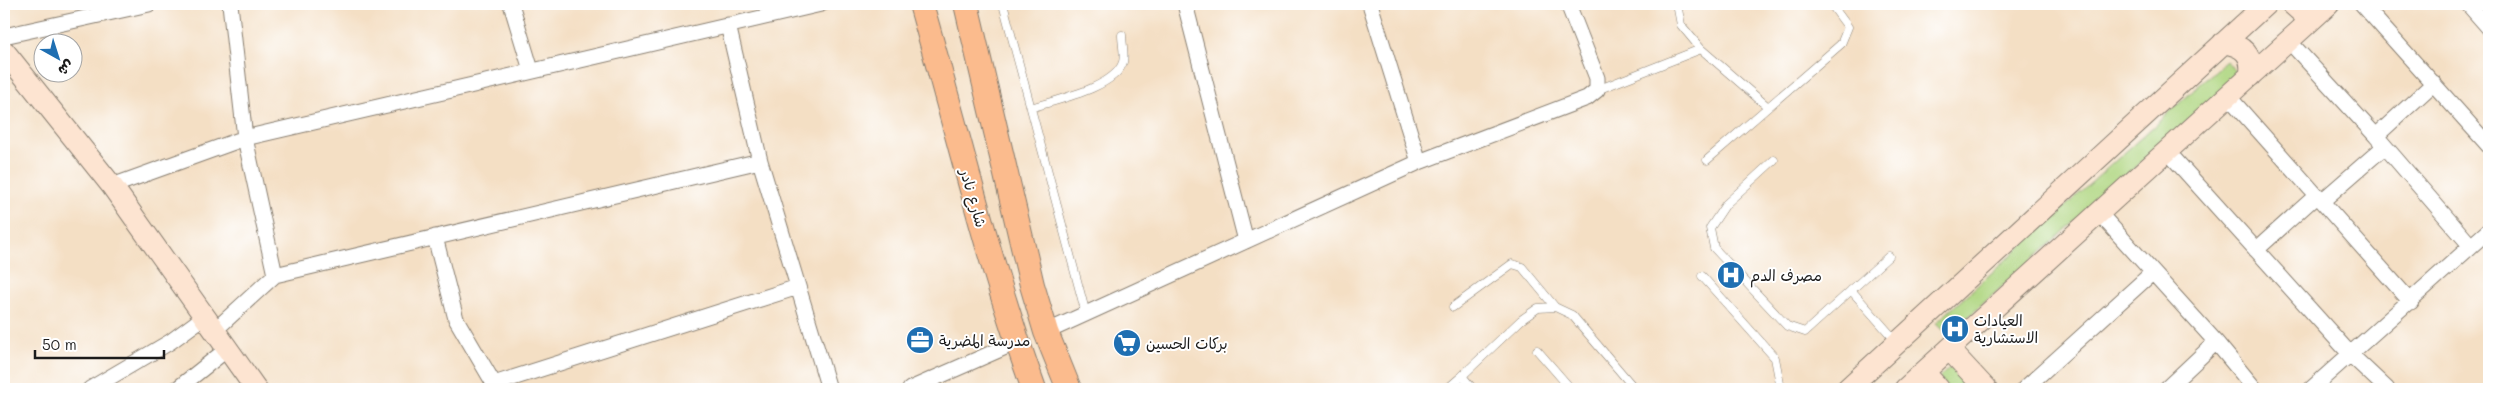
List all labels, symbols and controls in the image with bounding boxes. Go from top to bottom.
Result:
north arrow [32,32,82,82]
text: ش [55,56,78,81]
street label: شارع نادر [955,165,992,230]
hospital icon: مصرف الدم [1716,260,1746,290]
place label: مصرف الدم [1750,265,1822,288]
place label: العيادات الاستشارية [1974,310,2038,347]
hospital icon: العيادات الاستشارية [1940,314,1970,344]
office icon: مدرسة المضرية [905,325,935,355]
scale bar [35,328,164,360]
supermarket icon: بركات الحسين [1112,328,1142,358]
place label: مدرسة المضرية [939,330,1030,350]
place label: بركات الحسين [1146,333,1228,353]
text: 50 m [42,334,77,354]

